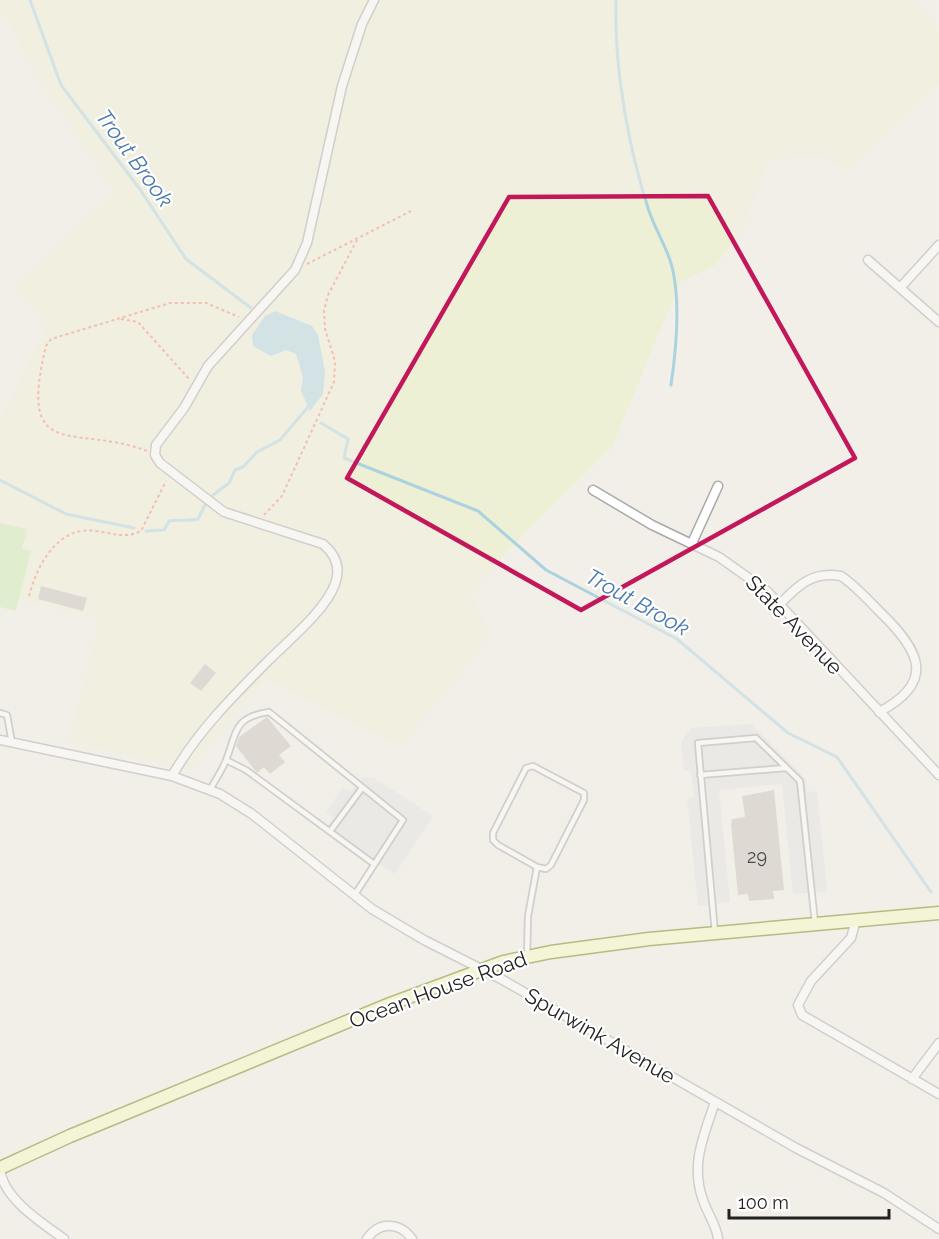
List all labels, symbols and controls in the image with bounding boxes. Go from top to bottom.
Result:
water label: Trout Brook [91,104,179,212]
water label: Trout Brook [582,563,694,641]
street label: State Avenue [741,570,848,680]
house number: 29 [747,846,767,867]
street label: Ocean House Road [346,946,530,1033]
street label: Spurwink Avenue [521,982,680,1089]
scale bar [729,1182,890,1220]
text: 100 m [738,1192,789,1213]

